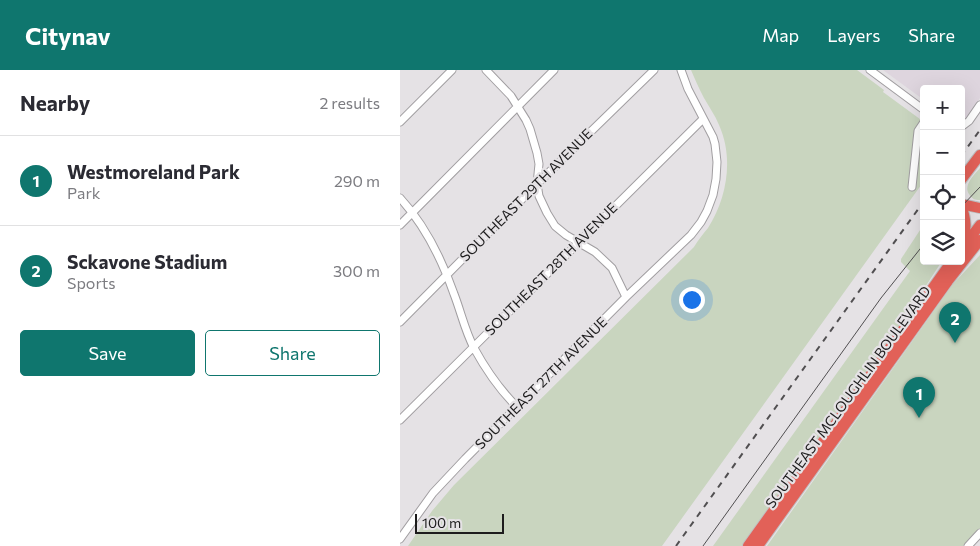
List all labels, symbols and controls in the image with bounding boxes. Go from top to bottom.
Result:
text: Citynav [25,21,111,50]
text: Map [762,24,799,46]
text: Layers [827,24,880,46]
text: Share [908,24,955,46]
map controls [920,85,965,265]
button: + [920,85,965,130]
text: Nearby [20,90,90,115]
text: 2 results [319,93,380,112]
street label: SOUTHEAST 29TH AVENUE [456,125,596,265]
button: − [920,130,965,175]
text: Westmoreland Park [67,160,240,183]
text: 1 [32,171,40,190]
text: 290 m [334,171,380,190]
button: locate [920,175,965,220]
text: Park [67,183,100,202]
street label: SOUTHEAST 28TH AVENUE [481,199,621,339]
button: layers [920,220,965,265]
text: Sckavone Stadium [67,250,227,273]
text: 2 [31,261,41,280]
text: 300 m [333,261,380,280]
text: Sports [67,273,116,292]
street label: SOUTHEAST MCLOUGHLIN BOULEVARD [761,282,934,511]
your location [679,287,705,313]
pin: 2 [939,302,971,343]
street label: SOUTHEAST 27TH AVENUE [471,313,610,452]
button: Save [20,330,195,376]
button: Share [205,330,380,376]
pin: 1 [903,377,935,418]
scale bar [415,511,504,534]
text: 100 m [422,514,461,531]

